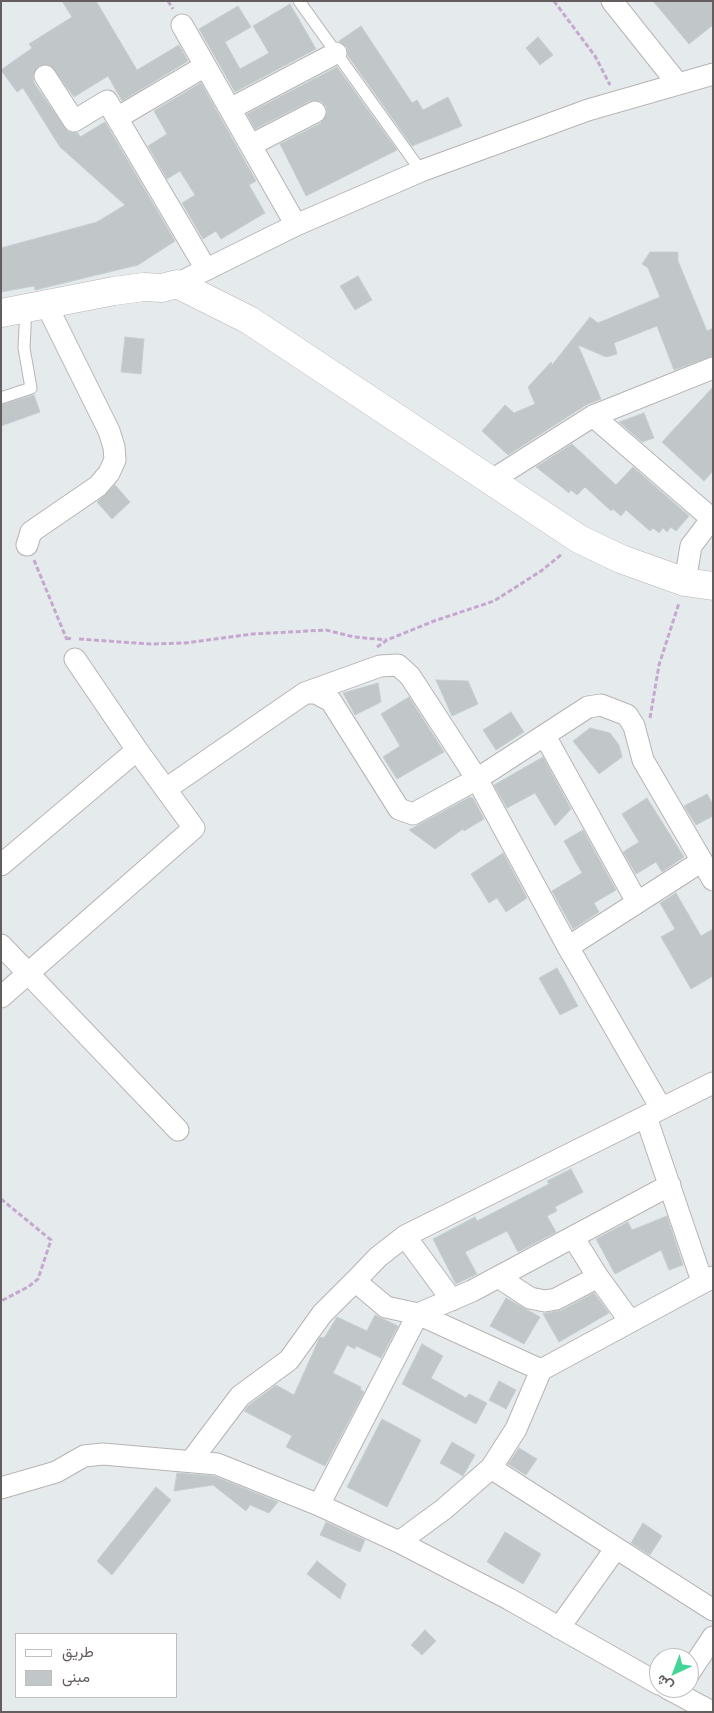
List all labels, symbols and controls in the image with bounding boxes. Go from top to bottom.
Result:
legend [15,1633,178,1698]
text: طريق [62,1641,94,1661]
north arrow [649,1648,699,1698]
text: مبنى [62,1666,90,1686]
text: ش [651,1671,677,1696]

